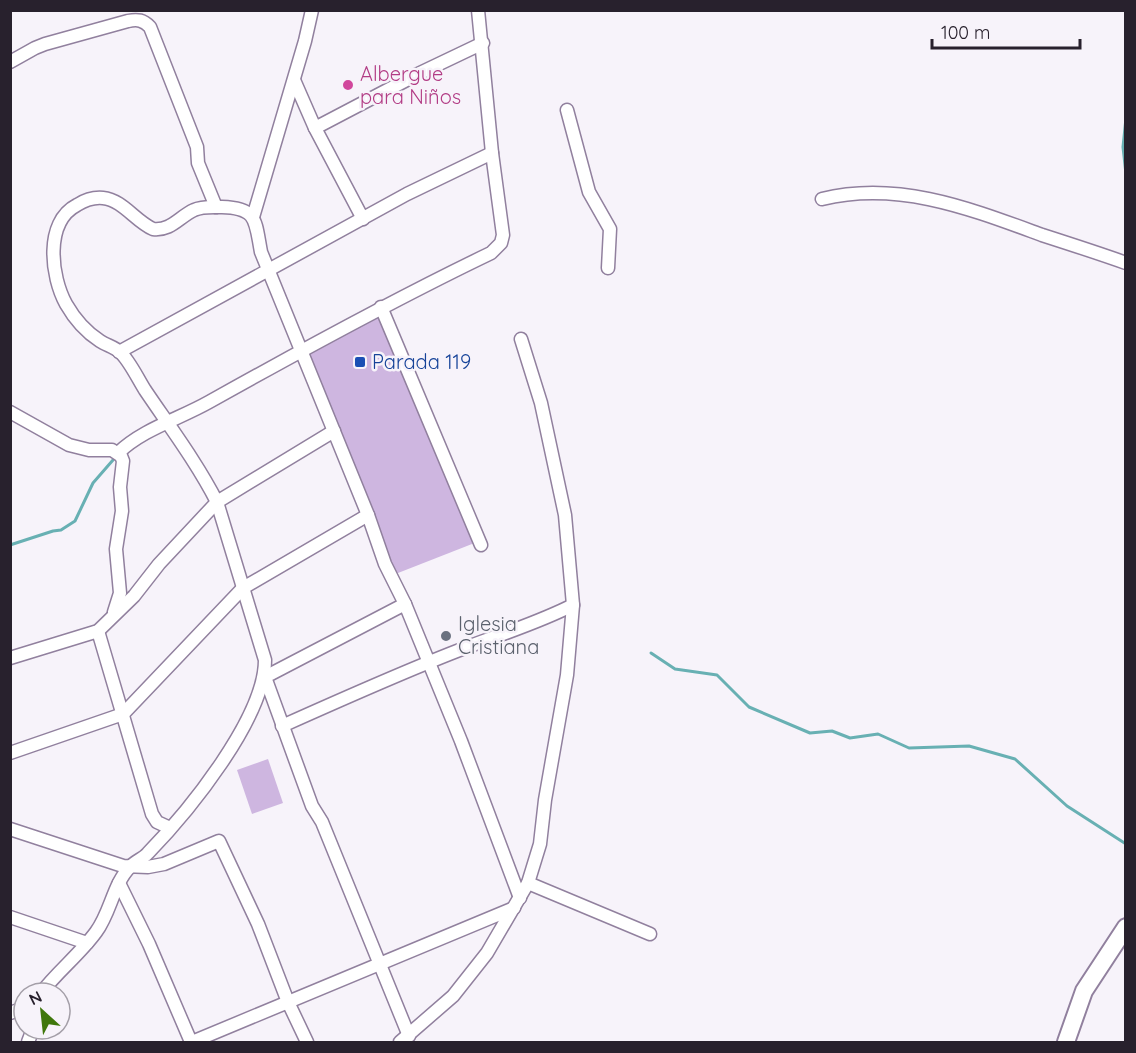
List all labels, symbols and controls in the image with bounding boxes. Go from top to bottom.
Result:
scale bar [932,12,1080,50]
text: 100 m [941,21,990,44]
place label: Albergue para Niños [360,61,461,109]
marker: Albergue para Niños [341,78,355,92]
place label: Parada 119 [372,349,471,374]
marker: Parada 119 [353,355,367,369]
place label: Iglesia Cristiana [458,611,539,659]
marker: Iglesia Cristiana [439,629,453,643]
north arrow [12,981,72,1041]
text: N [25,986,45,1009]

